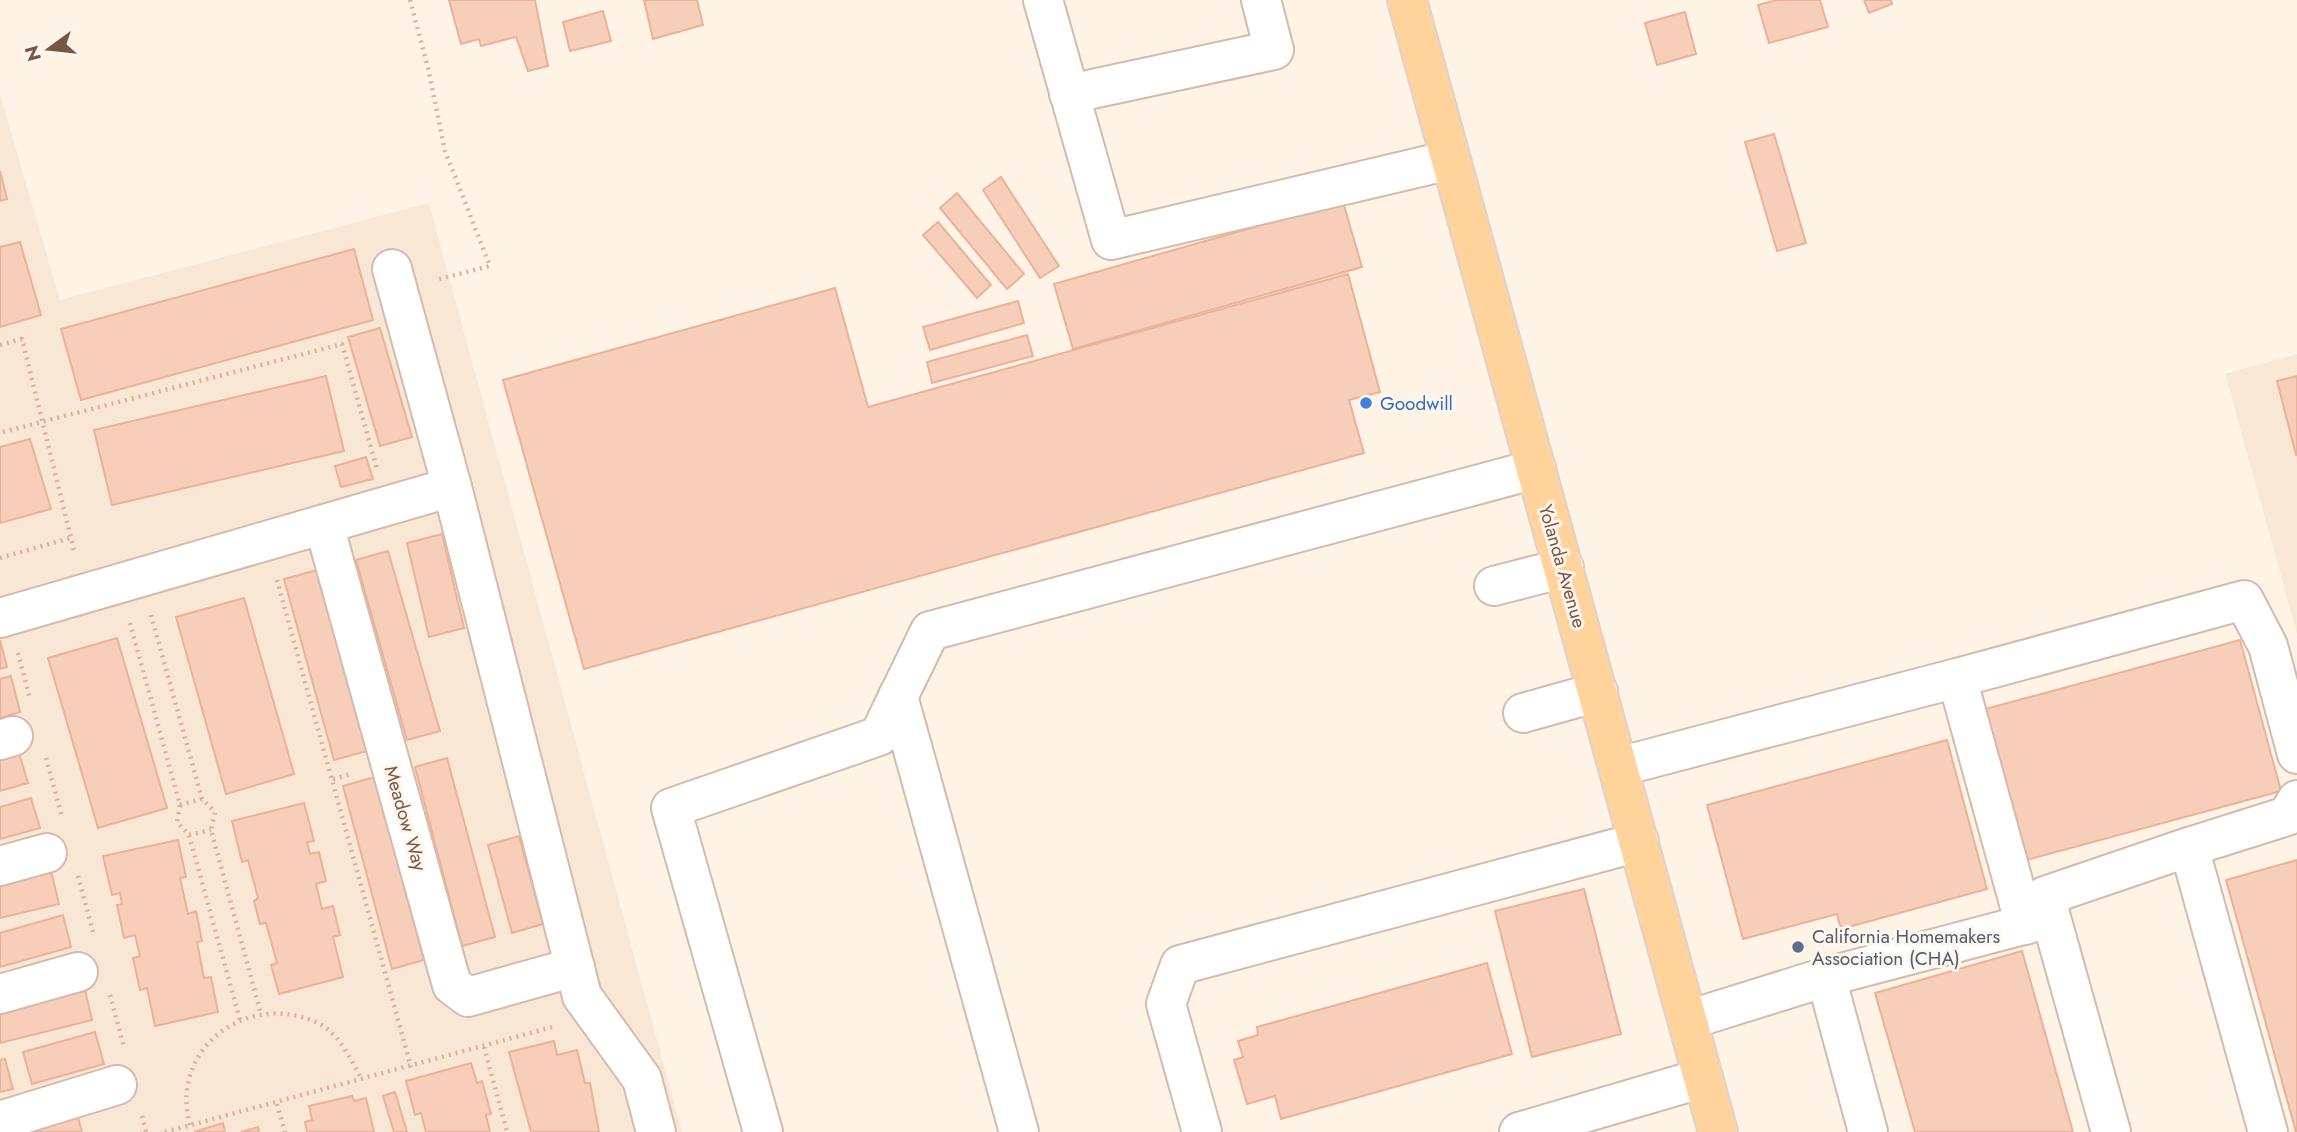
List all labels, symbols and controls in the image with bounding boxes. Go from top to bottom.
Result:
north arrow [14,14,84,84]
text: N [18,42,48,64]
place label: Goodwill [1380,390,1453,417]
marker: Goodwill [1358,395,1374,411]
street label: Yolanda Avenue [1532,501,1593,631]
street label: Meadow Way [378,762,434,874]
place label: California Homemakers Association (CHA) [1812,923,2000,972]
marker: California Homemakers Association (CHA) [1790,939,1806,955]

